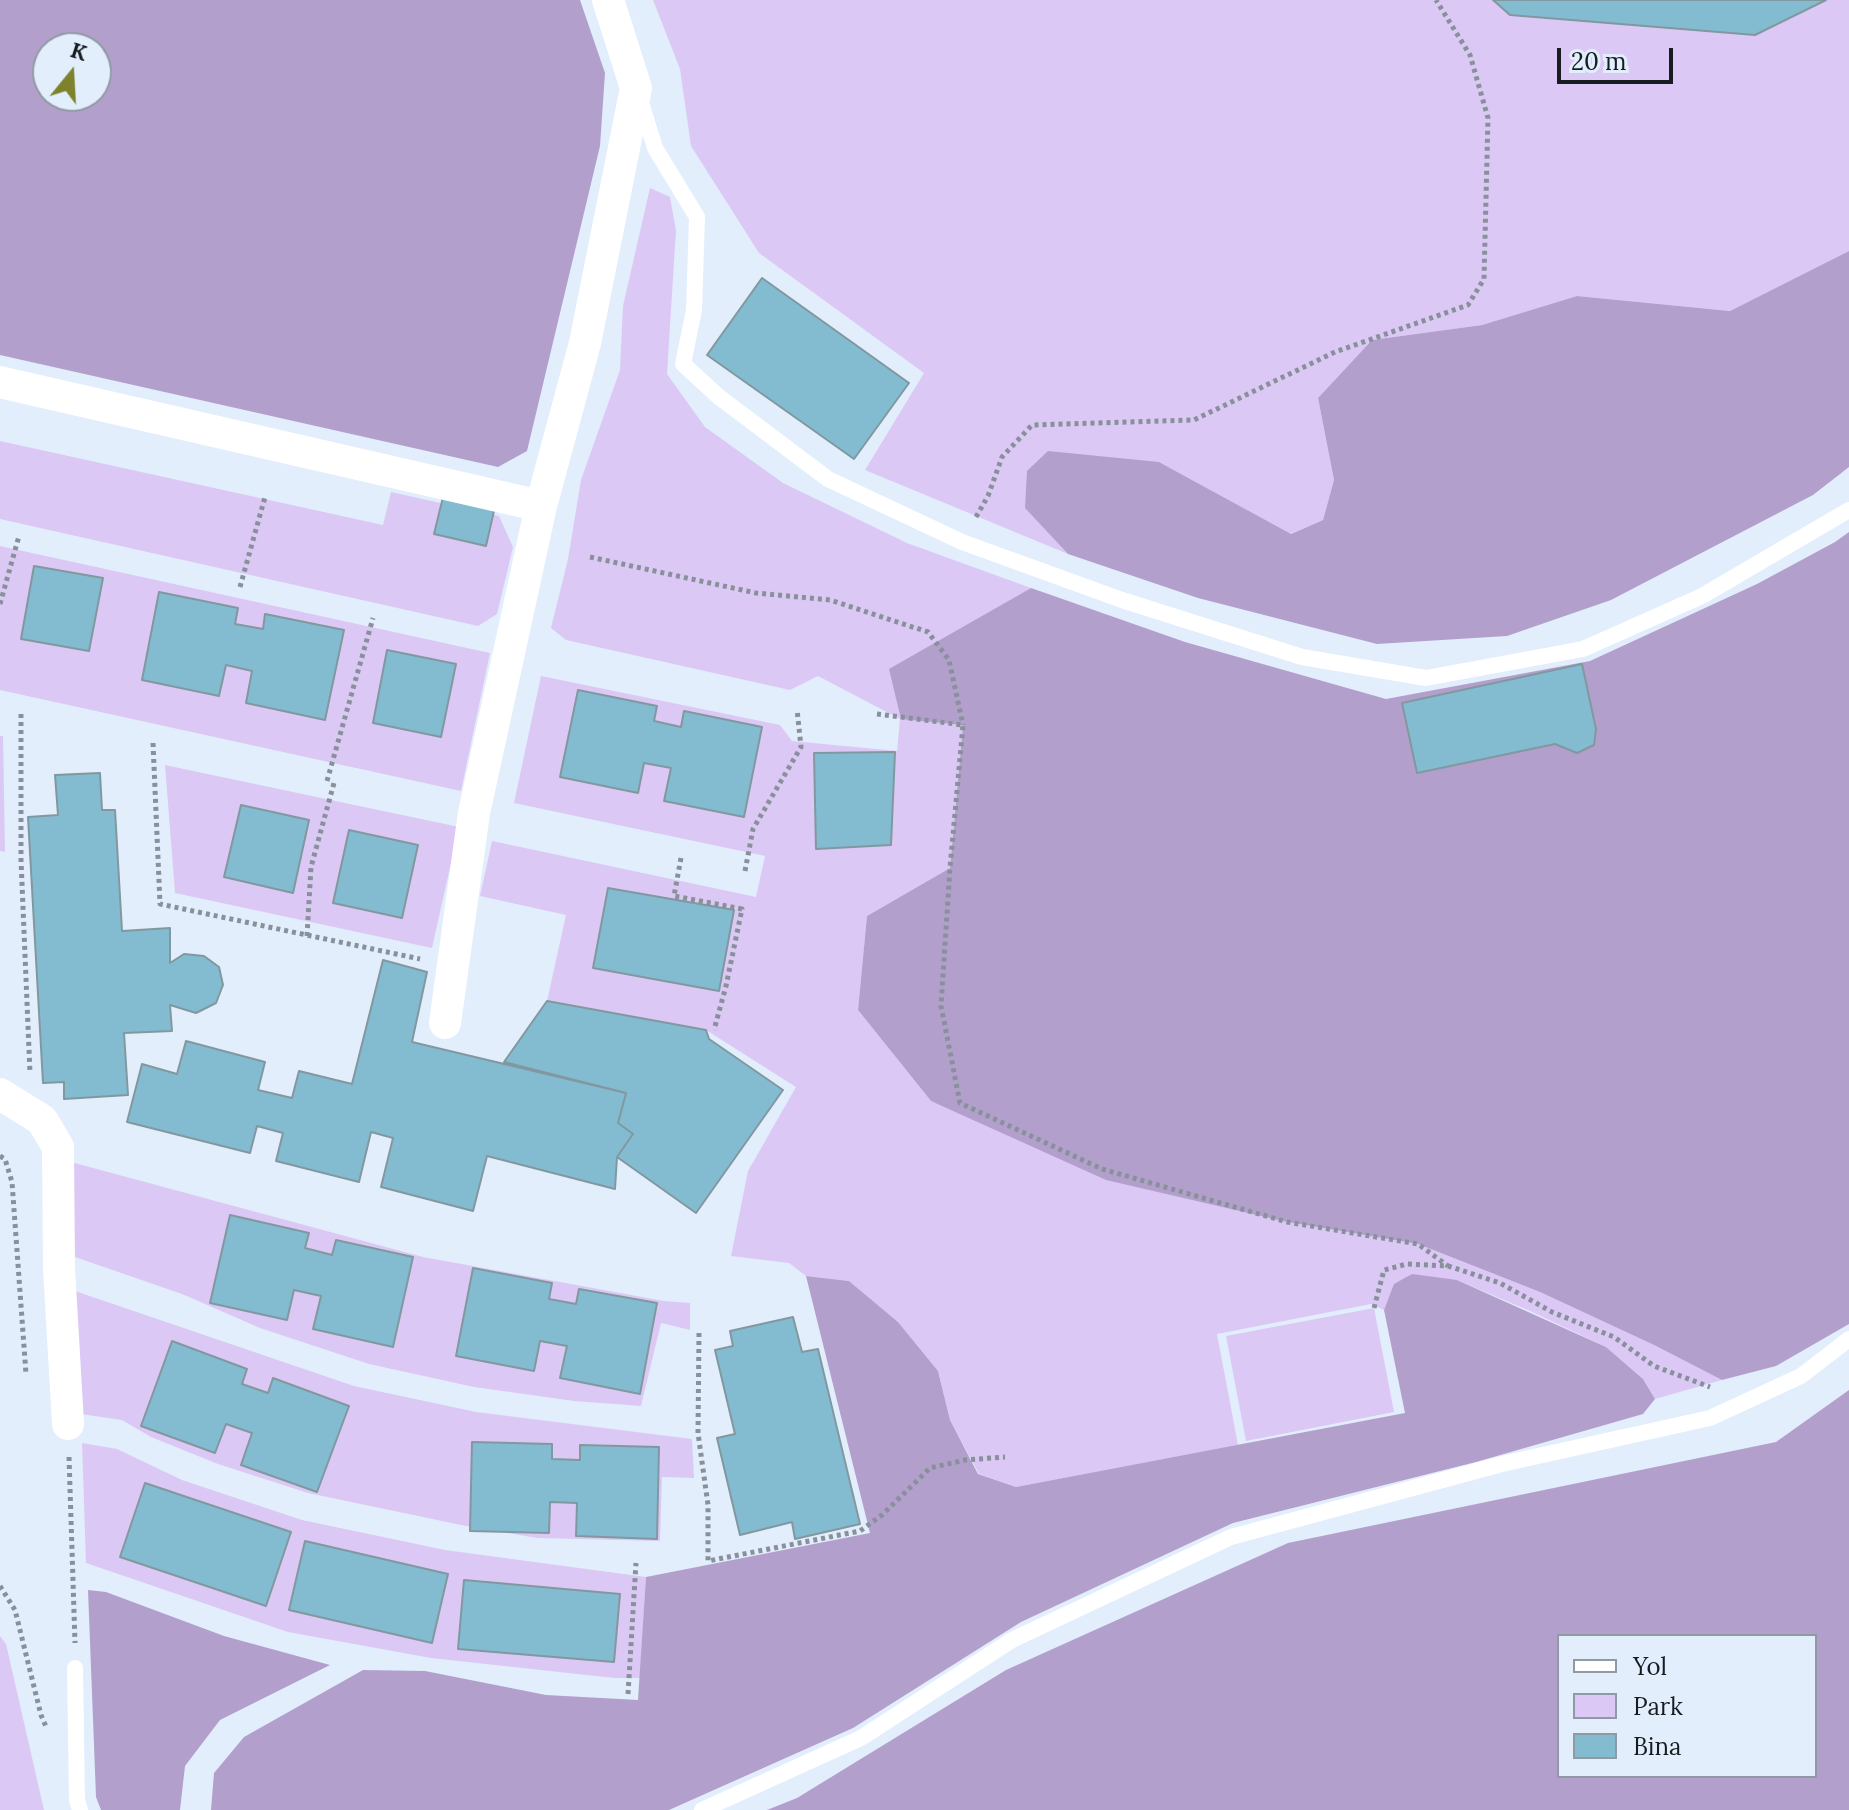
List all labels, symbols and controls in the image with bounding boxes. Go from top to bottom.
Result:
north arrow [32,32,112,112]
scale bar [1561,32,1677,82]
text: K [67,35,91,67]
text: 20 m [1571,46,1627,77]
legend [1557,1634,1817,1778]
text: Yol [1633,1651,1667,1682]
text: Park [1633,1691,1683,1722]
text: Bina [1633,1731,1681,1762]

